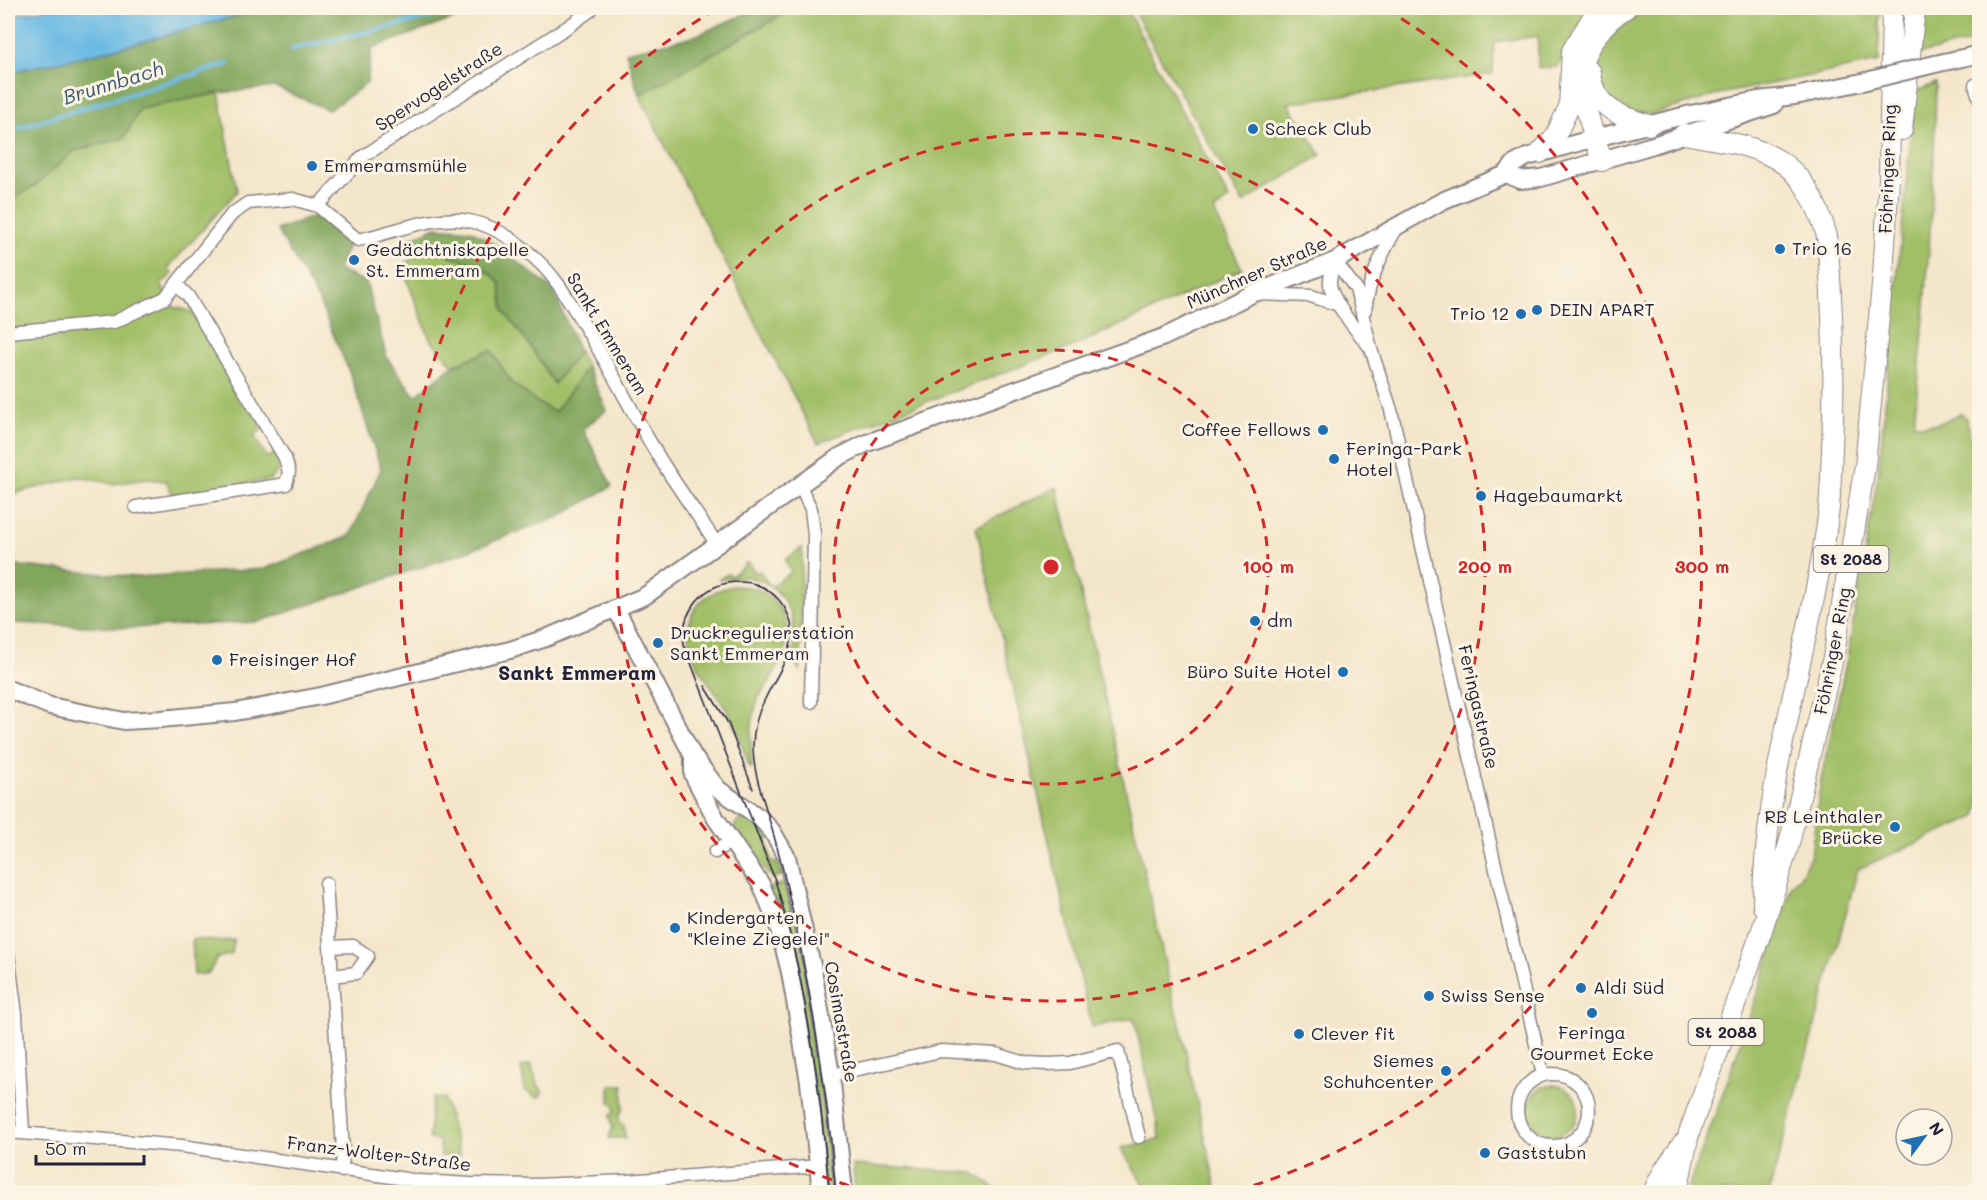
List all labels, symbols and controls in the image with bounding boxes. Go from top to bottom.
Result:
street label: Spervogelstraße [370,36,507,136]
water label: Brunnbach [59,54,166,110]
street label: Föhringer Ring [1873,104,1901,234]
place label: Scheck Club [1265,116,1372,140]
marker: Scheck Club [1246,122,1260,136]
place label: Emmeramsmühle [324,153,468,177]
marker: Emmeramsmühle [305,159,319,173]
street label: Münchner Straße [1182,230,1331,314]
place label: Trio 16 [1792,236,1852,260]
place label: Gedächtniskapelle St. Emmeram [366,237,529,282]
marker: Trio 16 [1773,242,1787,256]
marker: Gedächtniskapelle St. Emmeram [347,253,361,267]
street label: Sankt Emmeram [562,268,654,399]
place label: DEIN APART [1549,297,1655,321]
place label: Trio 12 [1450,301,1509,325]
marker: DEIN APART [1530,303,1544,317]
marker: Trio 12 [1514,307,1528,321]
place label: Coffee Fellows [1182,417,1311,441]
marker: Coffee Fellows [1316,423,1330,437]
place label: Feringa-Park Hotel [1346,436,1462,481]
marker: Feringa-Park Hotel [1327,452,1341,466]
place label: Hagebaumarkt [1493,483,1623,507]
marker: Hagebaumarkt [1474,489,1488,503]
road number: St 2088 [1814,546,1888,572]
text: 100 m [1242,554,1294,578]
text: 200 m [1458,554,1512,578]
text: 300 m [1675,554,1729,578]
centre of rings [1041,557,1061,577]
street label: Föhringer Ring [1808,585,1856,717]
place label: dm [1267,608,1293,632]
marker: dm [1248,614,1262,628]
place label: Druckregulierstation Sankt Emmeram [670,620,854,665]
marker: Druckregulierstation Sankt Emmeram [651,636,665,650]
street label: Feringastraße [1453,642,1505,771]
place label: Freisinger Hof [229,647,357,671]
marker: Freisinger Hof [210,653,224,667]
district label: Sankt Emmeram [498,659,656,685]
place label: Büro Suite Hotel [1187,659,1331,683]
marker: Büro Suite Hotel [1336,665,1350,679]
place label: RB Leinthaler Brücke [1764,804,1883,849]
marker: RB Leinthaler Brücke [1888,820,1902,834]
place label: Kindergarten "Kleine Ziegelei" [687,905,830,950]
marker: Kindergarten "Kleine Ziegelei" [668,921,682,935]
street label: Cosimastraße [820,959,864,1084]
place label: Aldi Süd [1593,975,1664,999]
marker: Aldi Süd [1574,981,1588,995]
place label: Swiss Sense [1441,983,1545,1007]
marker: Swiss Sense [1422,989,1436,1003]
marker: Feringa Gourmet Ecke [1585,1006,1599,1020]
road number: St 2088 [1688,1019,1764,1045]
place label: Feringa Gourmet Ecke [1530,1020,1654,1065]
place label: Clever fit [1311,1021,1395,1045]
marker: Clever fit [1292,1027,1306,1041]
place label: Siemes Schuhcenter [1323,1048,1434,1093]
marker: Siemes Schuhcenter [1439,1064,1453,1078]
north arrow [1894,1107,1954,1167]
text: N [1925,1118,1949,1139]
scale bar [36,1128,144,1166]
street label: Franz-Wolter-Straße [286,1130,473,1176]
text: 50 m [45,1136,87,1160]
place label: Gaststubn [1497,1140,1586,1164]
marker: Gaststubn [1478,1146,1492,1160]

